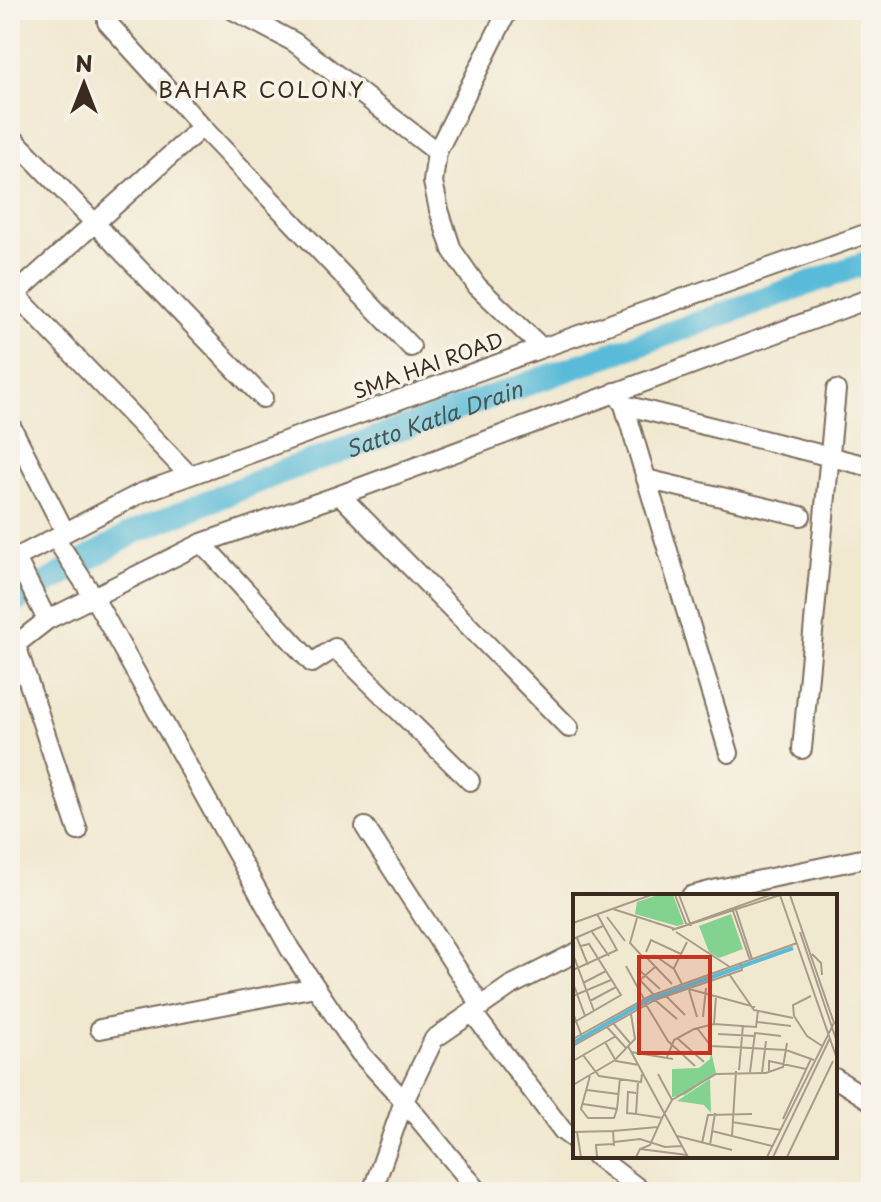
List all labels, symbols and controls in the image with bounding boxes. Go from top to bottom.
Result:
north arrow [44,44,124,124]
text: N [75,46,93,79]
district label: BAHAR COLONY [158,72,366,105]
street label: SMA HAI ROAD [349,324,507,406]
water label: Satto Katla Drain [340,370,528,464]
inset map [573,894,837,1158]

